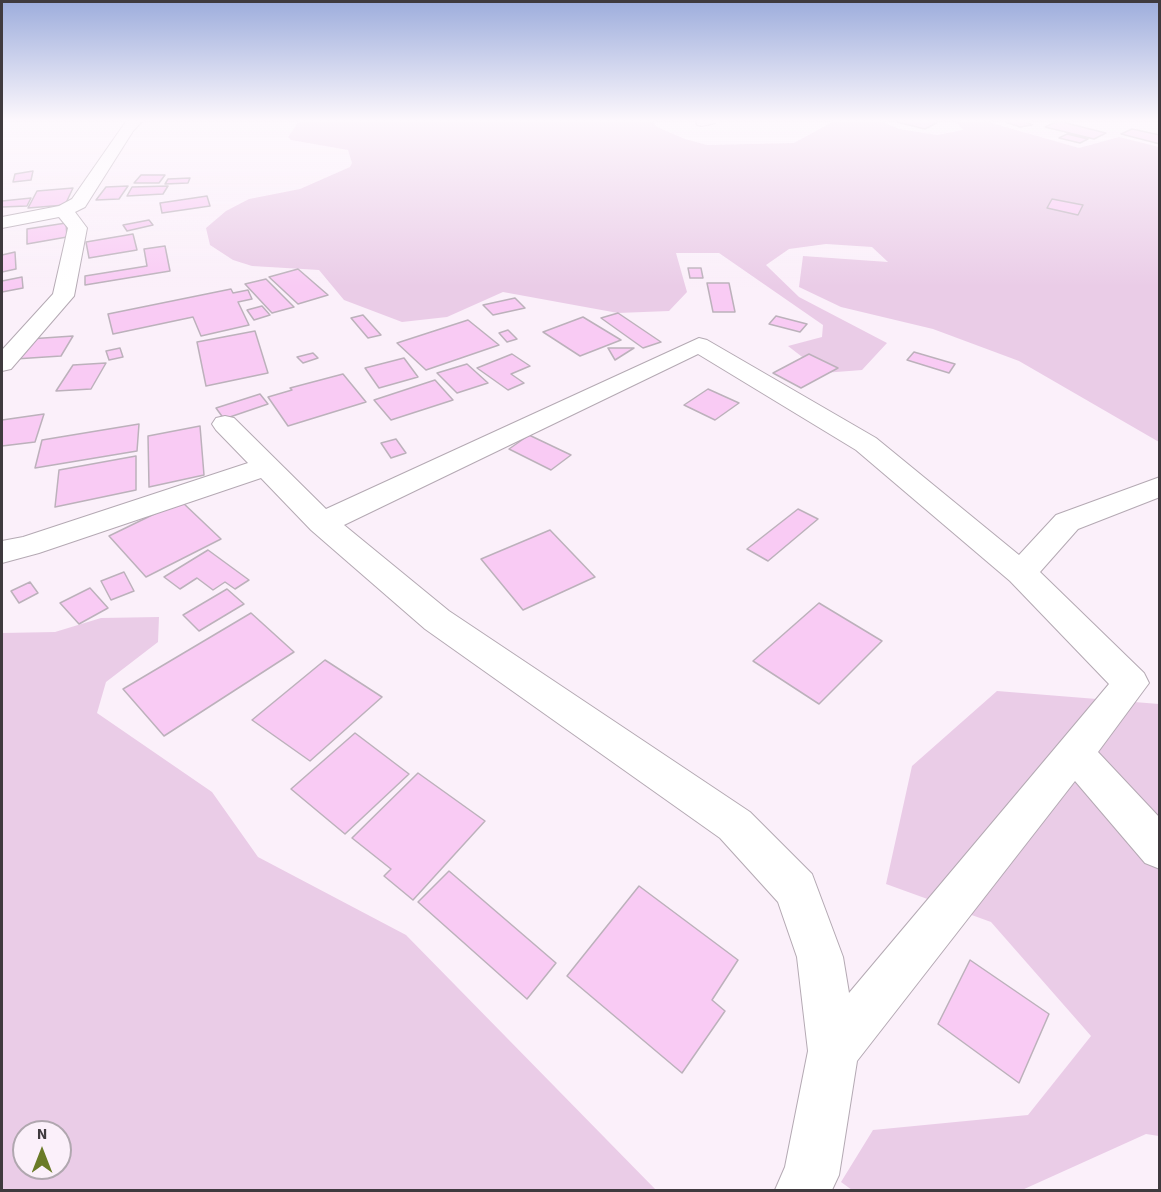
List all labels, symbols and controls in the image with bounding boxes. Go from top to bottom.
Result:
north arrow [12,1120,72,1180]
text: N [37,1123,47,1145]

